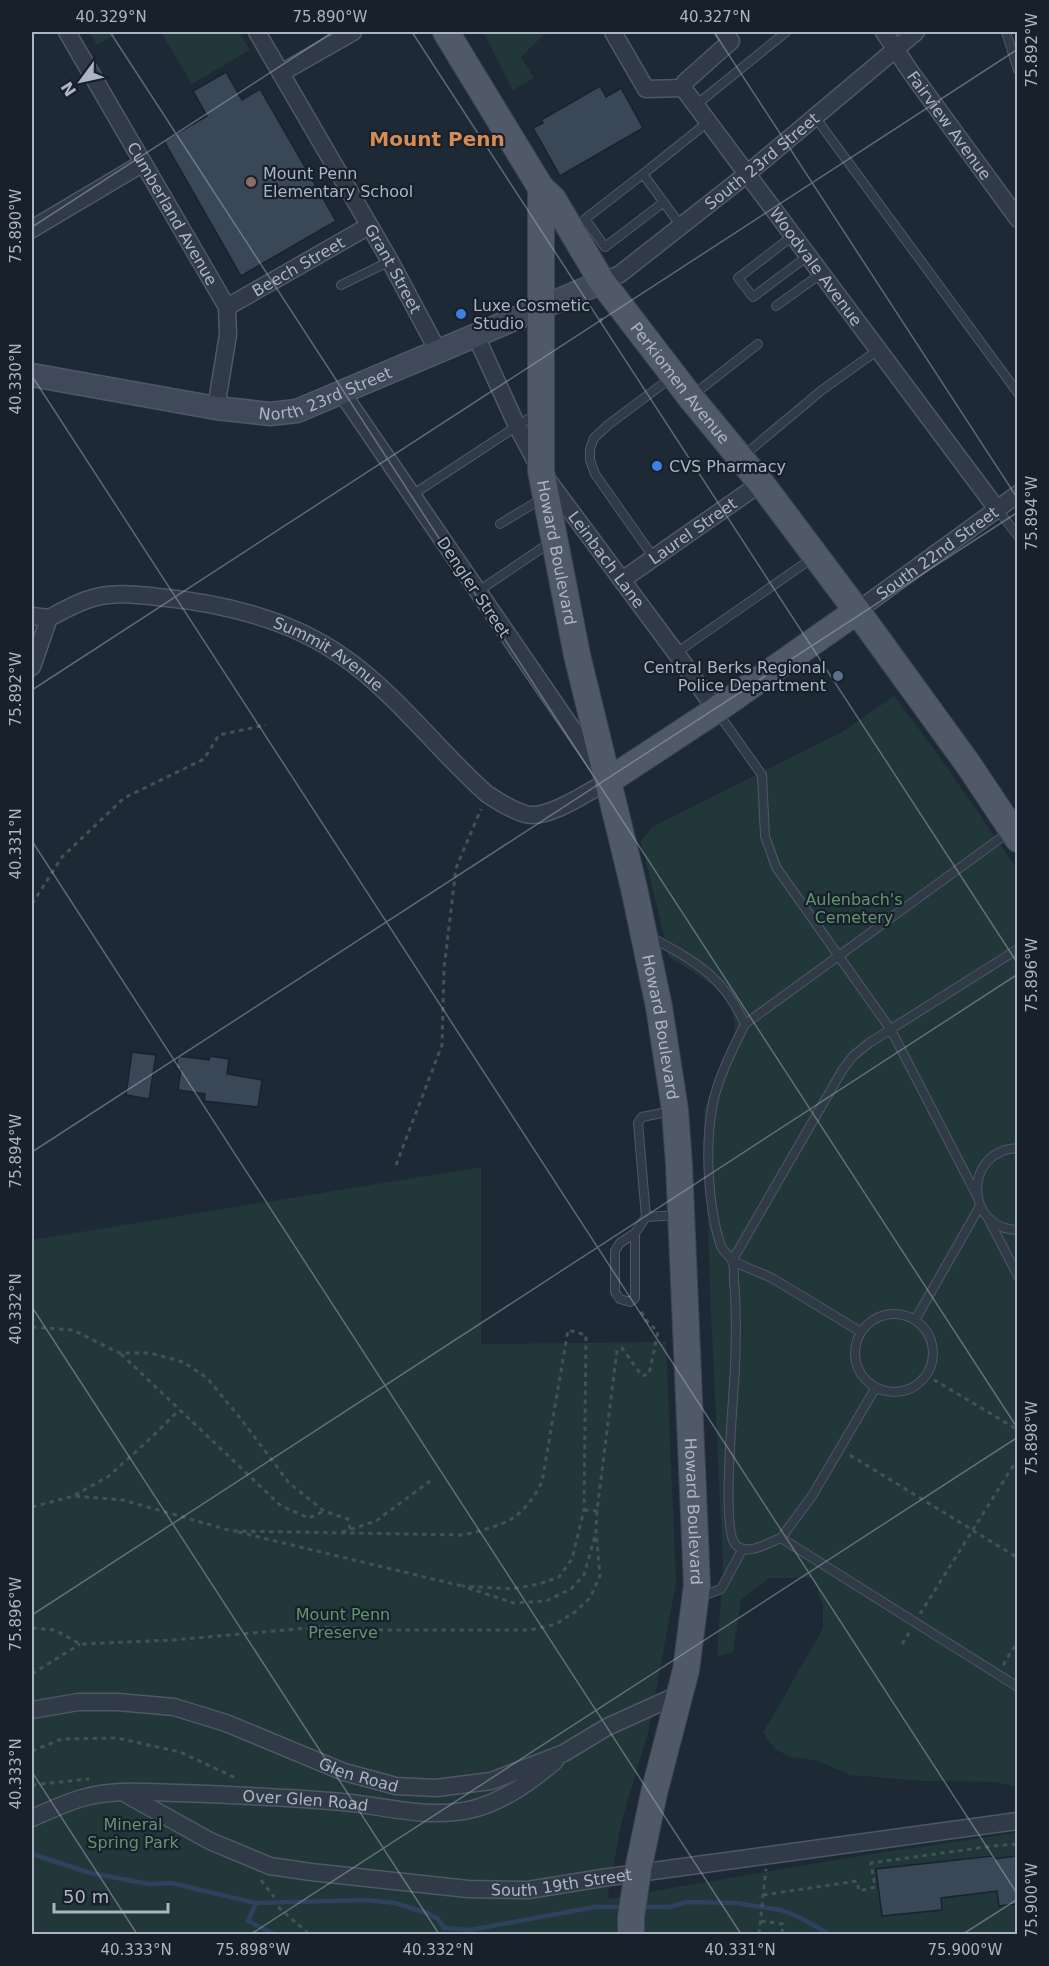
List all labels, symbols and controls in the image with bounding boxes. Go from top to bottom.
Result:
text: 40.329°N [75,8,147,26]
text: 75.890°W [293,8,368,26]
text: 40.327°N [679,8,751,26]
text: 75.892°W [1023,12,1041,87]
north arrow [51,51,111,111]
street label: Fairview Avenue [903,68,995,184]
text: N [57,78,80,100]
street label: South 23rd Street [701,109,823,214]
district label: Mount Penn [369,127,505,151]
street label: Cumberland Avenue [123,139,221,289]
place label: Mount Penn Elementary School [263,164,413,201]
marker: Mount Penn Elementary School [244,175,258,189]
text: 75.890°W [7,188,25,263]
street label: Woodvale Avenue [765,204,866,330]
street label: Grant Street [361,221,425,317]
street label: Beech Street [249,233,348,301]
place label: Luxe Cosmetic Studio [473,296,590,333]
marker: Luxe Cosmetic Studio [454,307,468,321]
street label: Perkiomen Avenue [626,319,734,448]
text: 40.330°N [7,343,25,415]
street label: North 23rd Street [257,363,395,424]
place label: CVS Pharmacy [669,457,786,476]
marker: CVS Pharmacy [650,459,664,473]
text: 75.894°W [1023,475,1041,550]
street label: Howard Boulevard [533,478,580,627]
street label: Laurel Street [645,494,741,568]
street label: South 22nd Street [873,503,1002,604]
street label: Leinbach Lane [564,508,648,612]
street label: Dengler Street [433,533,514,641]
street label: Summit Avenue [270,613,387,695]
text: 75.892°W [7,651,25,726]
place label: Central Berks Regional Police Department [644,658,826,695]
marker: Central Berks Regional Police Department [831,669,845,683]
text: 40.331°N [7,808,25,880]
park label: Aulenbach's Cemetery [805,890,903,927]
text: 75.896°W [1023,937,1041,1012]
street label: Howard Boulevard [638,953,682,1101]
text: 75.894°W [7,1113,25,1188]
text: 40.332°N [7,1273,25,1345]
text: 75.898°W [1023,1400,1041,1475]
street label: Howard Boulevard [681,1437,706,1585]
text: 75.896°W [7,1576,25,1651]
park label: Mount Penn Preserve [296,1605,390,1642]
text: 40.333°N [7,1738,25,1810]
street label: Glen Road [316,1754,400,1796]
street label: Over Glen Road [242,1787,369,1815]
park label: Mineral Spring Park [87,1815,179,1852]
text: 75.900°W [1023,1862,1041,1937]
street label: South 19th Street [491,1865,633,1900]
scale bar [54,1876,168,1914]
text: 50 m [63,1886,109,1907]
text: 40.333°N [100,1941,172,1959]
text: 75.898°W [216,1941,291,1959]
text: 40.332°N [402,1941,474,1959]
text: 40.331°N [704,1941,776,1959]
text: 75.900°W [928,1941,1003,1959]

